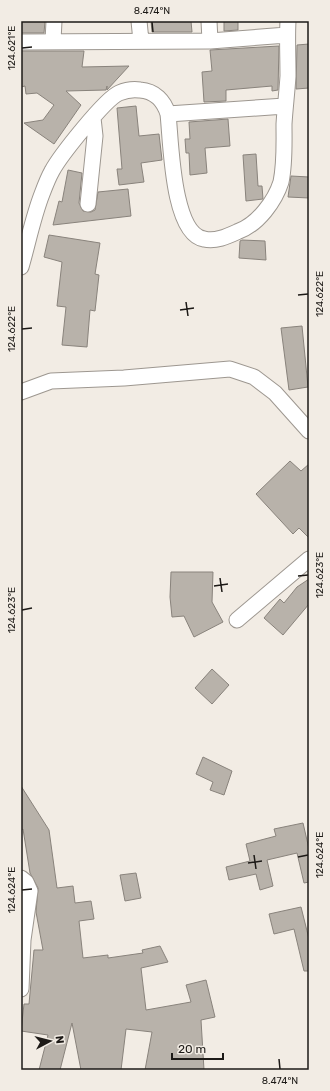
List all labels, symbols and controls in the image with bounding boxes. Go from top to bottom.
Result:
text: 8.474°N [134,5,170,17]
text: 124.621°E [6,26,18,70]
text: 124.622°E [314,271,326,317]
text: 124.622°E [6,306,18,352]
text: 124.623°E [314,552,326,598]
text: 124.623°E [6,587,18,633]
text: 124.624°E [314,832,326,878]
text: 124.624°E [6,867,18,913]
north arrow [30,1021,70,1061]
text: N [52,1035,66,1045]
scale bar [172,1035,223,1061]
text: 20 m [178,1042,206,1056]
text: 8.474°N [262,1075,298,1087]

